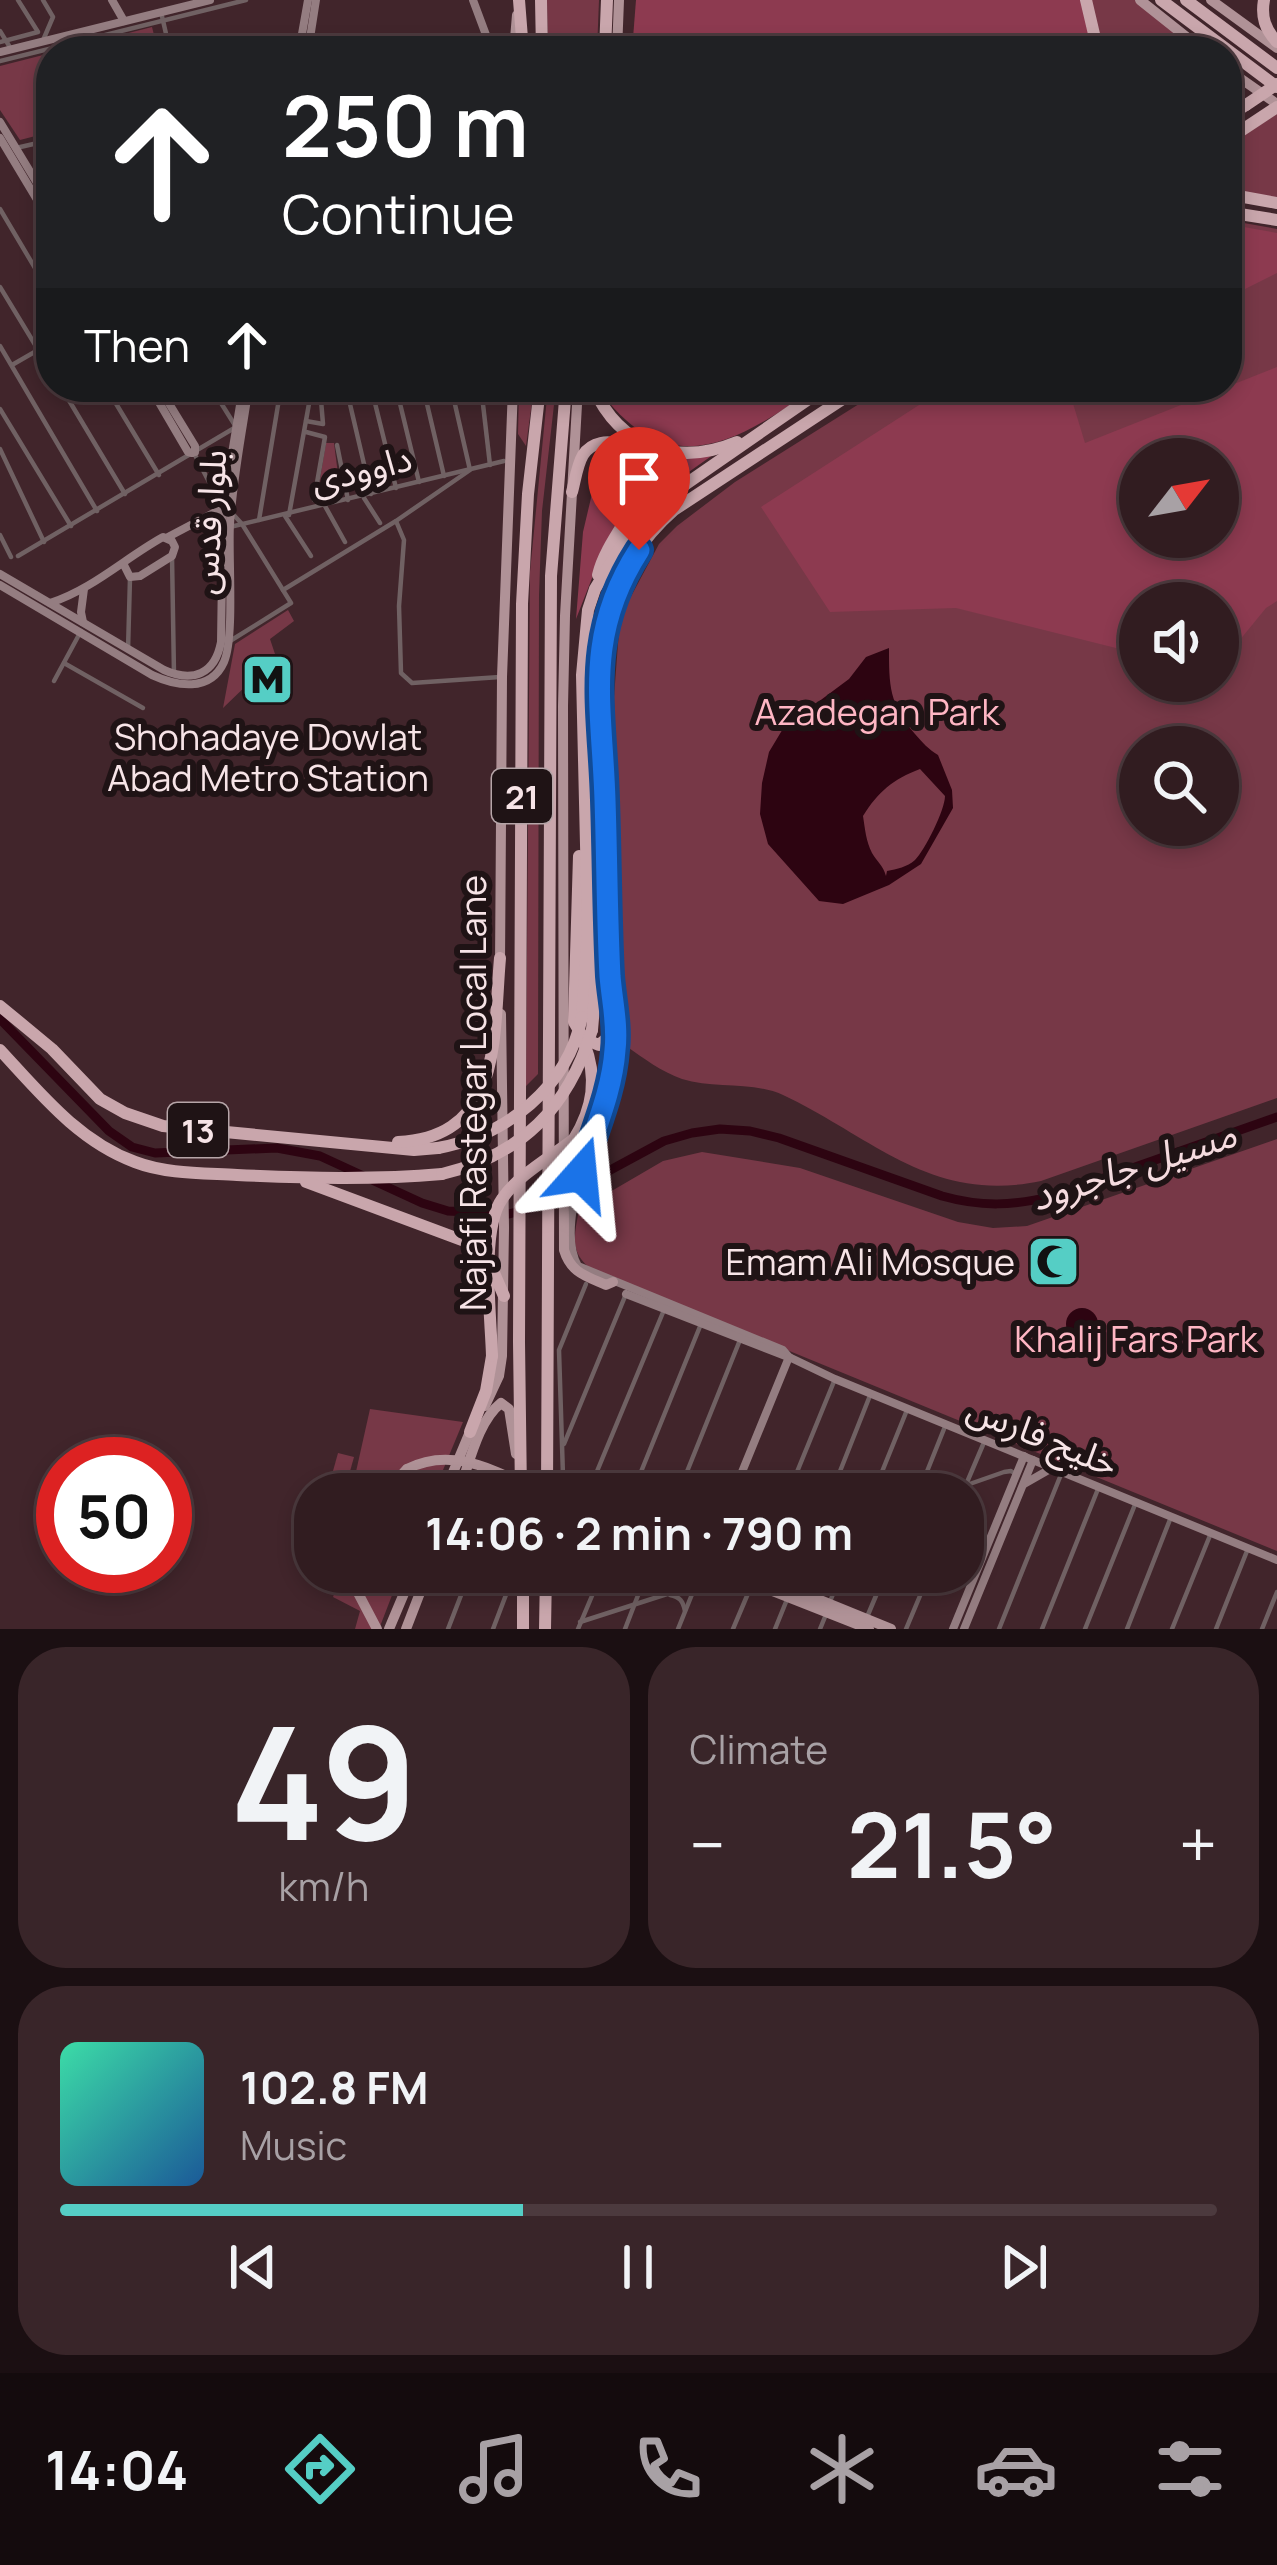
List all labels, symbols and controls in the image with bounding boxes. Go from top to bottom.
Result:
text: 250 m [282,67,529,182]
icon: ahead [84,84,240,240]
text: Continue [282,176,515,250]
icon: ahead [214,312,280,378]
text: Then [84,314,190,376]
pin [588,427,690,550]
street label: داوودی [305,433,417,505]
north arrow [1119,438,1239,558]
map controls [1119,438,1239,846]
icon: arrive [606,445,672,511]
street label: بلوار قدس [178,448,238,596]
button: sound [1119,582,1239,702]
metro station icon: Shohadaye Dowlat Abad Metro Station [240,652,296,708]
park label: Azadegan Park [755,687,1001,736]
place label: Shohadaye Dowlat Abad Metro Station [107,712,429,802]
button: search [1119,726,1239,846]
road number: 21 [492,769,552,823]
street label: Najafi Rastegar Local Lane [448,875,497,1311]
road number: 13 [168,1103,228,1157]
water label: مسیل جاجرود [1023,1105,1243,1223]
position arrow [518,1111,644,1237]
mosque icon: Emam Ali Mosque [1026,1233,1082,1289]
place label: Emam Ali Mosque [725,1237,1015,1286]
park label: Khalij Fars Park [1014,1314,1259,1363]
street label: خلیج فارس [959,1383,1126,1490]
speed limit sign: 50 [36,1437,192,1593]
text: 14:06 · 2 min · 790 m [425,1502,853,1564]
text: 49 [230,1674,418,1887]
text: Climate [690,1722,828,1776]
text: 21.5° [847,1782,1057,1905]
text: − [690,1799,725,1889]
text: + [1179,1799,1217,1889]
text: km/h [278,1859,369,1913]
text: 102.8 FM [240,2056,428,2118]
text: Music [240,2118,347,2172]
icon: previous [220,2234,286,2300]
icon: pause [605,2234,671,2300]
icon: next [991,2234,1057,2300]
icon: directions [278,2427,362,2511]
icon: music [452,2427,536,2511]
icon: phone [626,2427,710,2511]
icon: climate [800,2427,884,2511]
icon: car [974,2427,1058,2511]
icon: filters [1148,2427,1232,2511]
text: 14:04 [45,2432,188,2506]

